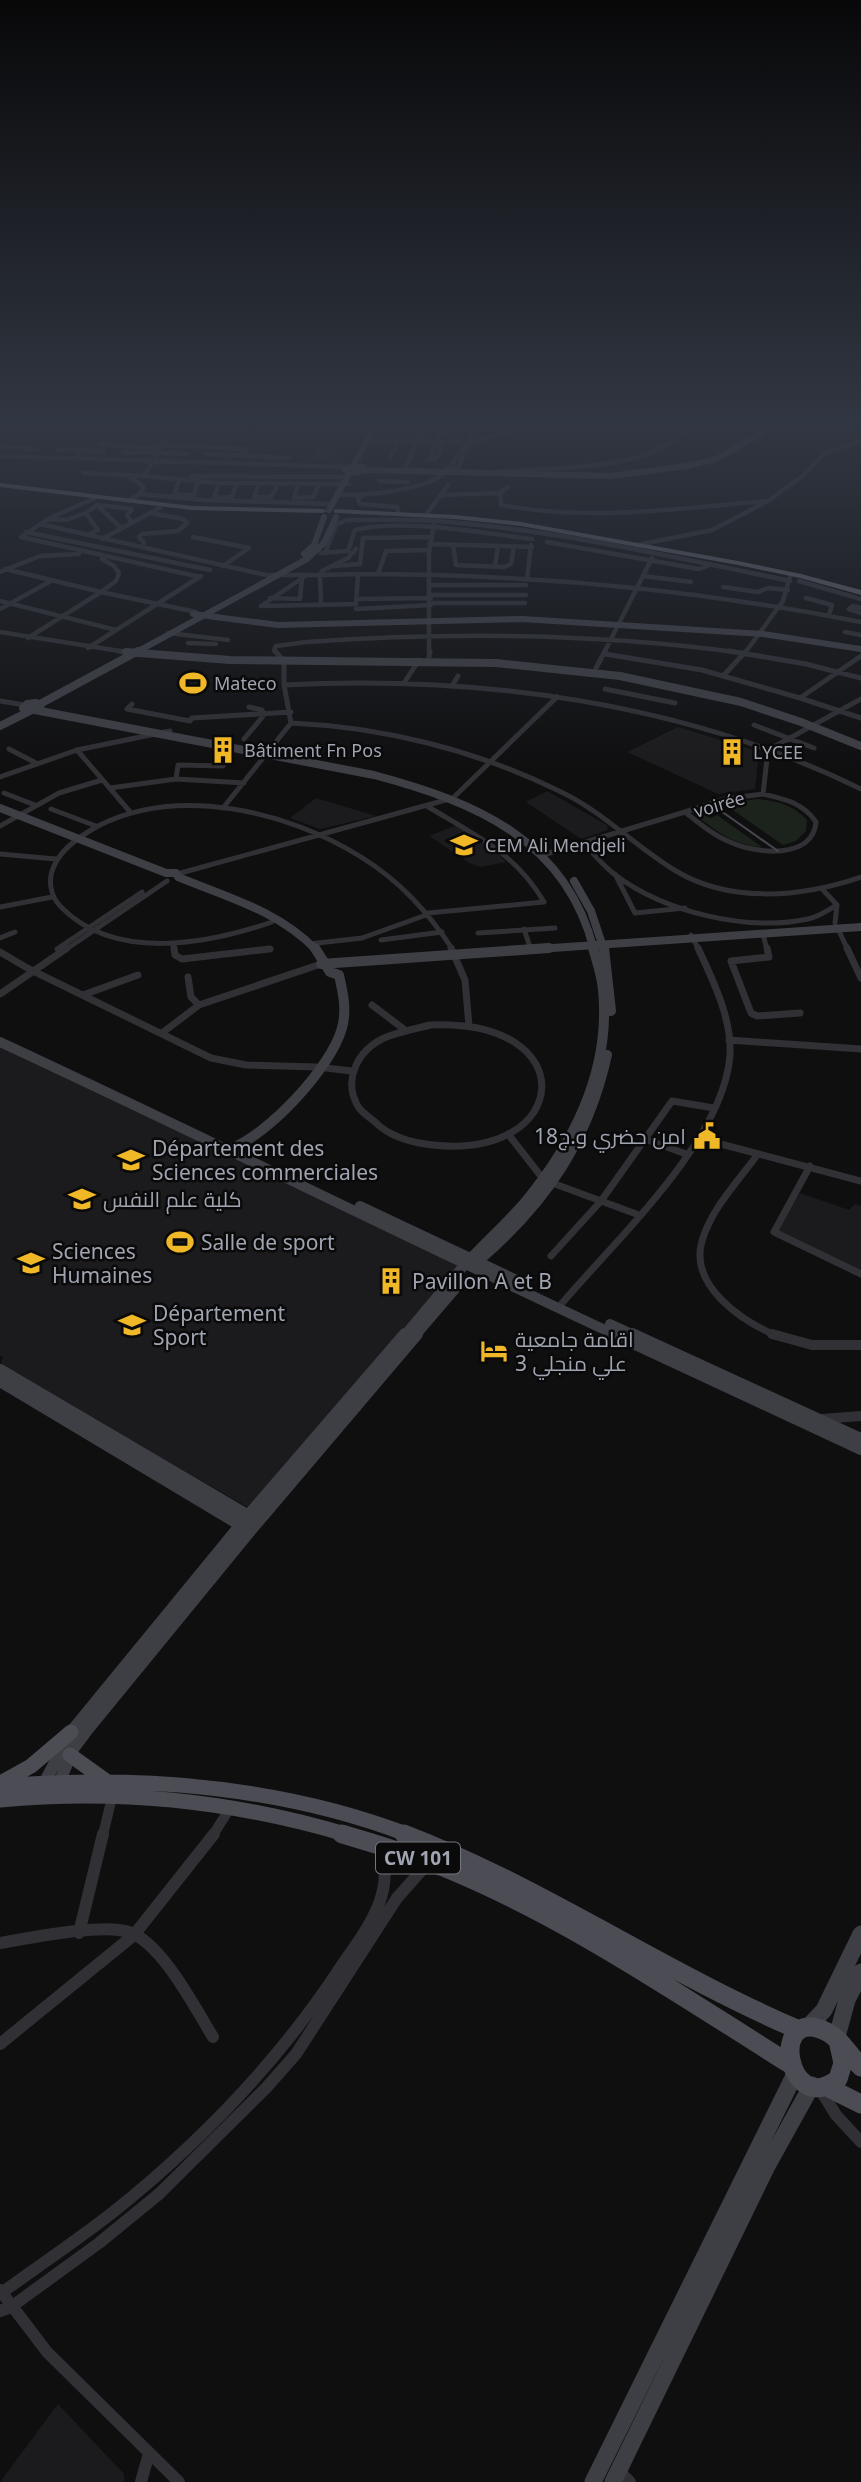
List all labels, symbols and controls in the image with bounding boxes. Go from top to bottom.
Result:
sports icon: Mateco [178,668,208,698]
place label: Mateco [214,671,277,695]
building icon: Bâtiment Fn Pos [208,735,238,765]
building icon: LYCEE [717,737,747,767]
place label: Bâtiment Fn Pos [244,738,382,762]
place label: LYCEE [753,740,803,764]
street label: voirée [691,785,747,823]
school or university icon: CEM Ali Mendjeli [449,830,479,860]
place label: CEM Ali Mendjeli [485,833,626,857]
public building icon: امن حضري و.ج18 [692,1121,722,1151]
place label: امن حضري و.ج18 [534,1122,686,1153]
place label: Département des Sciences commerciales [152,1134,378,1186]
school or university icon: Département des Sciences commerciales [116,1145,146,1175]
school or university icon: كلية علم النفس [67,1184,97,1214]
place label: كلية علم النفس [103,1185,242,1214]
sports icon: Salle de sport [165,1227,195,1257]
place label: Salle de sport [201,1228,335,1256]
place label: Sciences Humaines [52,1237,152,1289]
school or university icon: Sciences Humaines [16,1248,46,1278]
building icon: Pavillon A et B [376,1266,406,1296]
place label: Pavillon A et B [412,1267,552,1295]
place label: Département Sport [153,1299,285,1351]
school or university icon: Département Sport [117,1310,147,1340]
place label: اقامة جامعية علي منجلي 3 [515,1325,634,1380]
hotel icon: اقامة جامعية علي منجلي 3 [479,1336,509,1366]
road number: CW 101 [376,1842,460,1874]

